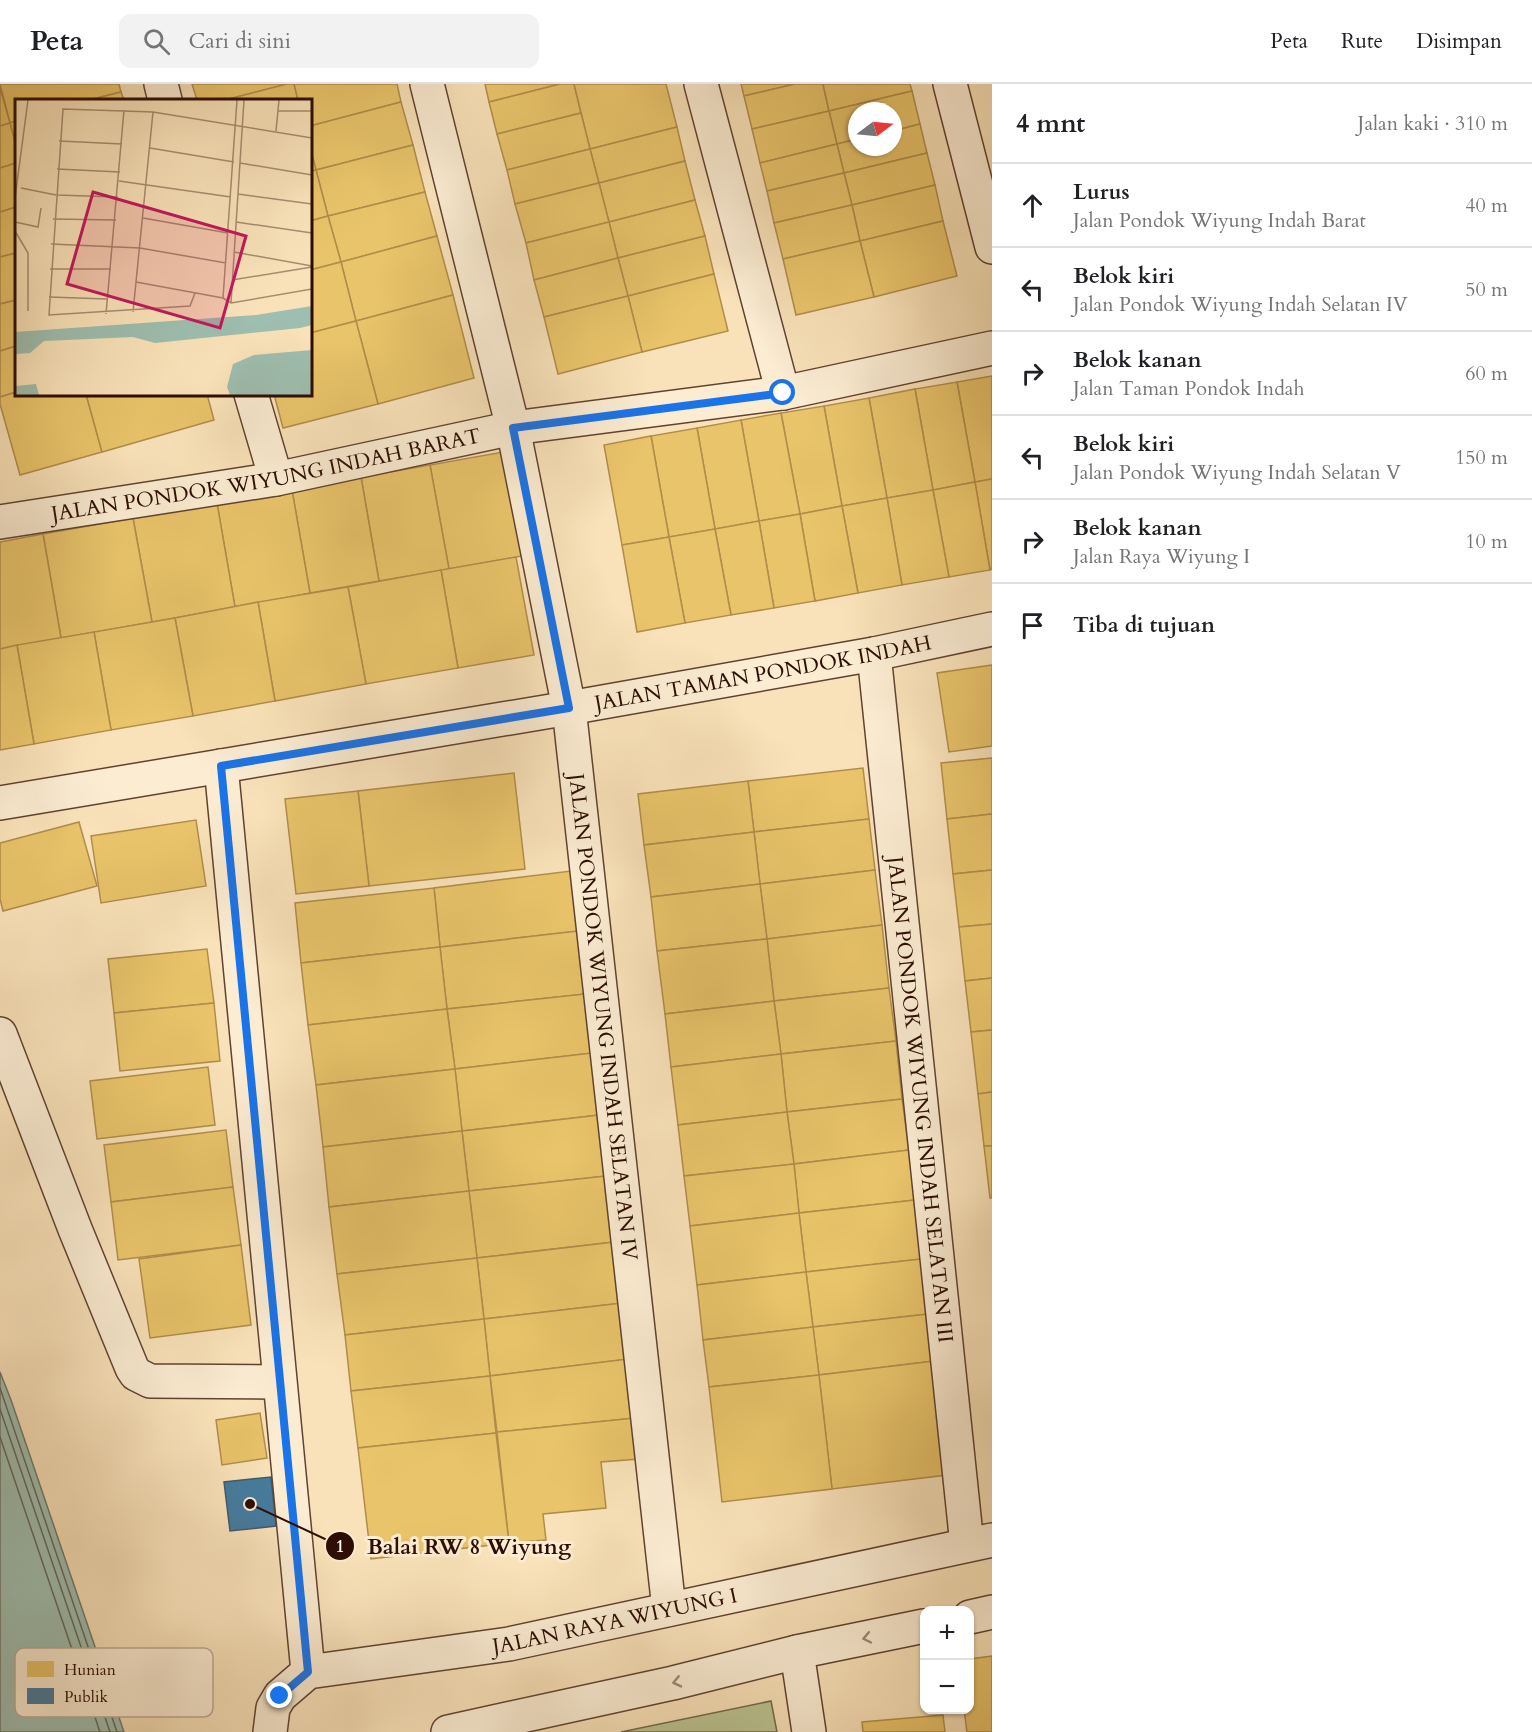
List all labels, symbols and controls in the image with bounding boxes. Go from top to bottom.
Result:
search box [119,14,539,68]
text: Peta [30,22,83,60]
icon: search [140,25,173,58]
text: Cari di sini [188,26,291,56]
text: Peta [1270,27,1308,56]
text: Rute [1341,27,1383,56]
text: Disimpan [1416,27,1502,56]
inset map [15,99,312,396]
north arrow [848,102,902,156]
text: 4 mnt [1016,106,1085,141]
text: Jalan kaki · 310 m [1358,110,1508,137]
text: Lurus [1073,177,1130,207]
icon: ahead [1016,189,1049,222]
text: 40 m [1465,192,1508,219]
text: Jalan Pondok Wiyung Indah Barat [1073,207,1366,234]
text: Belok kiri [1073,261,1174,291]
icon: left [1016,273,1049,306]
text: 50 m [1465,276,1508,303]
text: Jalan Pondok Wiyung Indah Selatan IV [1073,291,1408,318]
text: Belok kanan [1073,345,1202,375]
icon: right [1016,357,1049,390]
text: 60 m [1465,360,1508,387]
text: Jalan Taman Pondok Indah [1073,375,1304,402]
route start [769,379,795,405]
street label: JALAN PONDOK WIYUNG INDAH BARAT [46,421,483,529]
text: Belok kiri [1073,429,1174,459]
icon: left [1016,441,1049,474]
text: 150 m [1455,444,1508,471]
text: Jalan Pondok Wiyung Indah Selatan V [1073,459,1401,486]
text: Belok kanan [1073,513,1202,543]
icon: right [1016,525,1049,558]
text: 10 m [1465,528,1508,555]
text: Jalan Raya Wiyung I [1073,543,1250,570]
icon: arrive [1016,609,1049,642]
text: Tiba di tujuan [1073,610,1215,640]
street label: JALAN TAMAN PONDOK INDAH [589,628,934,718]
street label: JALAN PONDOK WIYUNG INDAH SELATAN IV [562,769,645,1262]
street label: JALAN PONDOK WIYUNG INDAH SELATAN III [880,852,960,1344]
callout: Balai RW 8 Wiyung [325,1526,583,1566]
text: Balai RW 8 Wiyung [367,1532,572,1562]
text: 1 [335,1534,345,1559]
street label: JALAN RAYA WIYUNG I [487,1581,740,1661]
map controls [920,1606,974,1714]
button: + [920,1606,974,1660]
one-way arrow [862,1631,872,1644]
legend [15,1648,213,1717]
text: Hunian [64,1659,116,1681]
button: − [920,1660,974,1714]
one-way arrow [672,1674,682,1687]
route end [266,1682,292,1708]
text: Publik [64,1686,108,1708]

